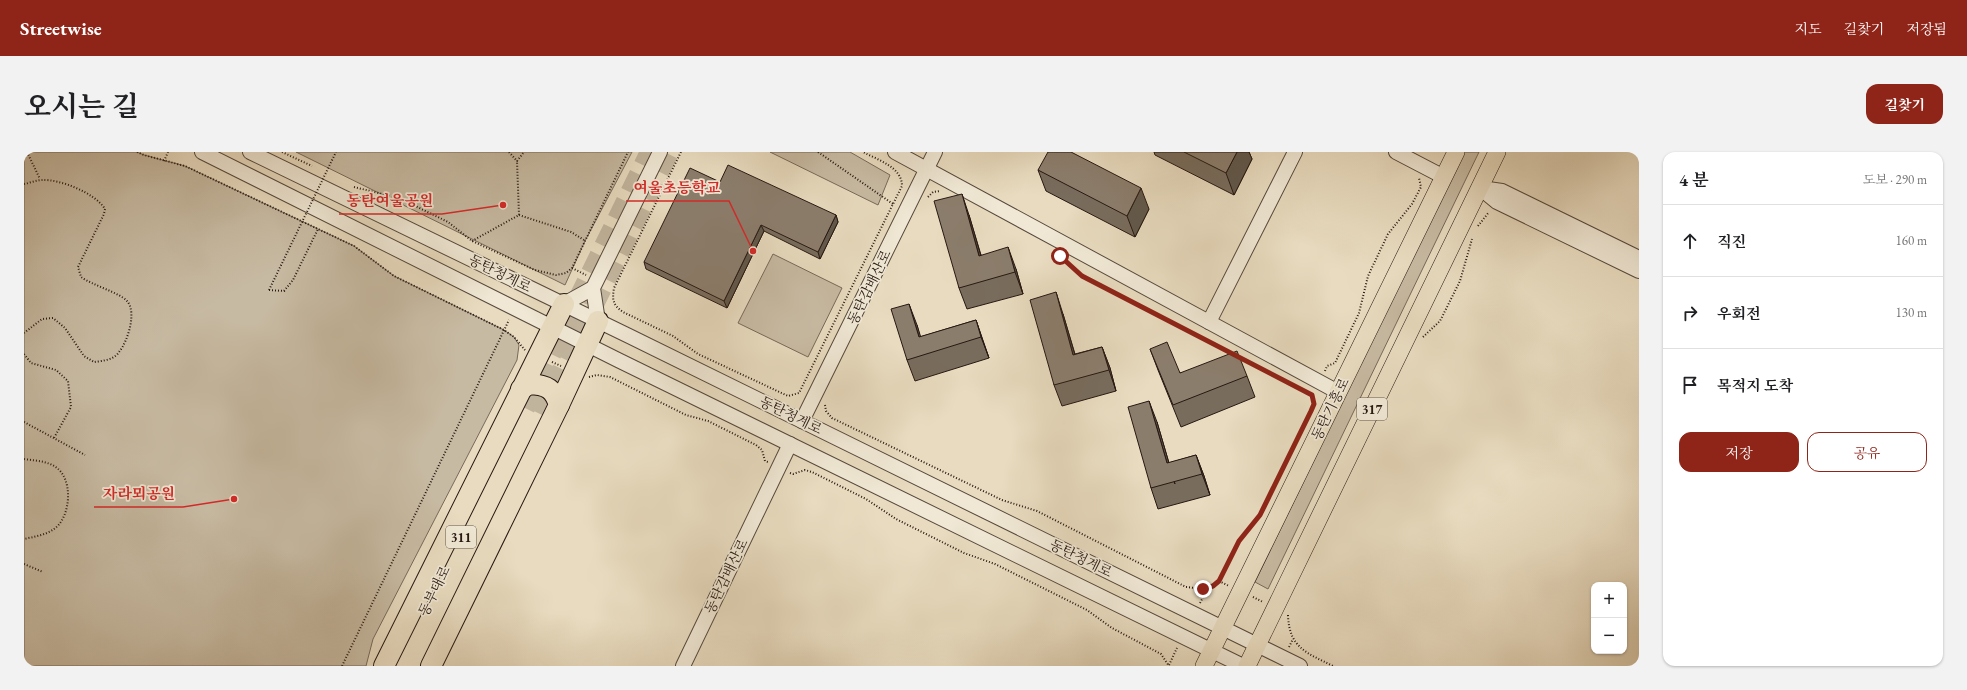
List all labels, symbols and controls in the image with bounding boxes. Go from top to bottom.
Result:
text: Streetwise [20,16,102,41]
text: 지도 [1795,20,1822,38]
text: 길찾기 [1844,20,1884,38]
text: 저장됨 [1906,20,1947,38]
button: 길찾기 [1866,84,1943,124]
text: 오시는 길 [24,88,139,124]
text: 4 분 [1679,169,1708,191]
text: 도보 · 290 m [1863,171,1927,188]
callout: 여울초등학교 [626,174,729,201]
text: 여울초등학교 [634,178,721,197]
callout: 동탄여울공원 [339,187,442,214]
text: 동탄여울공원 [347,191,433,210]
icon: ahead [1679,230,1701,252]
text: 직진 [1717,232,1746,251]
text: 160 m [1896,232,1927,249]
street label: 동탄감배산로 [843,246,895,327]
route start [1051,247,1069,265]
street label: 동탄청계로 [466,250,535,296]
icon: right [1679,302,1701,324]
text: 우회전 [1717,304,1760,323]
text: 130 m [1896,304,1927,321]
street label: 동탄기흥로 [1307,374,1353,443]
icon: arrive [1679,374,1701,396]
text: 목적지 도착 [1717,376,1793,395]
street label: 동탄청계로 [757,392,826,438]
road number: 317 [1357,398,1387,420]
button: 저장 [1679,432,1799,472]
button: 공유 [1807,432,1927,472]
callout: 자라뫼공원 [94,480,183,507]
text: 자라뫼공원 [103,484,175,503]
road number: 311 [446,526,476,548]
street label: 동탄감배산로 [700,535,752,616]
street label: 동탄청계로 [1047,535,1116,581]
street label: 동부대로 [414,562,454,619]
route end [1194,580,1212,598]
map controls [1591,582,1627,654]
button: + [1591,582,1627,618]
button: − [1591,618,1627,654]

